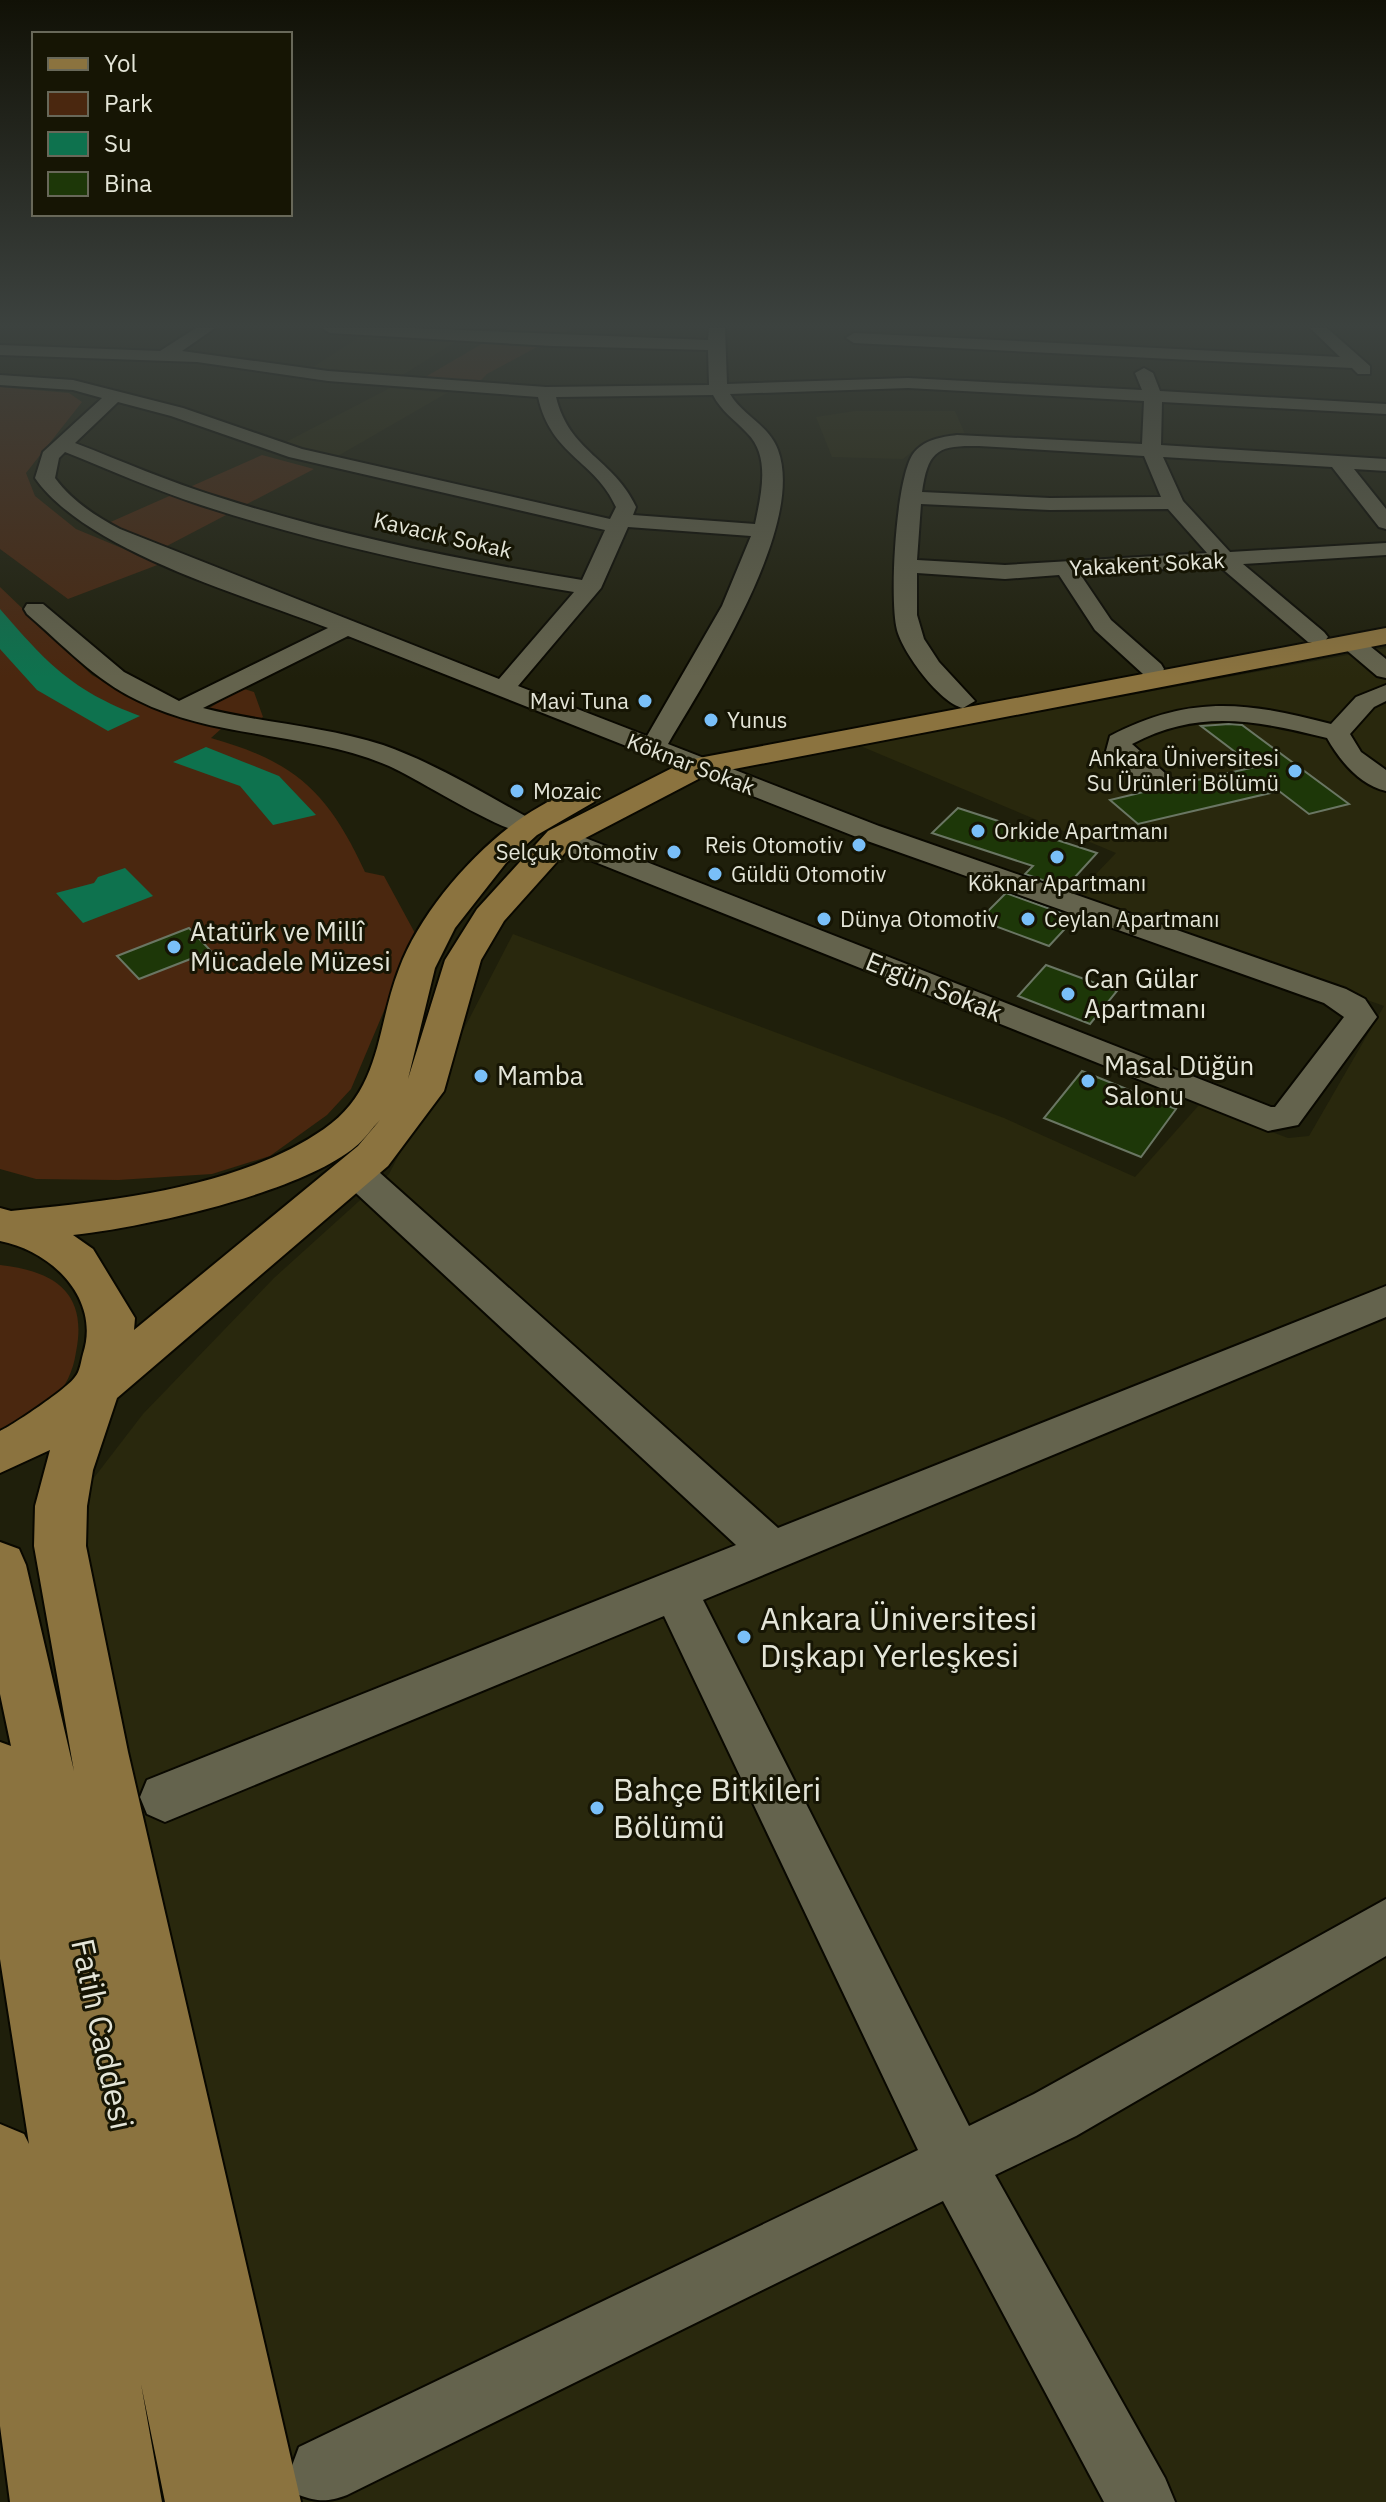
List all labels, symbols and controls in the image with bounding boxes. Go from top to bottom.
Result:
legend [32,32,292,216]
text: Yol [104,47,137,79]
text: Park [104,87,153,119]
text: Su [104,127,132,159]
text: Bina [104,167,152,199]
street label: Kavacık Sokak [371,505,515,565]
street label: Yakakent Sokak [1069,545,1226,582]
place label: Mavi Tuna [530,686,629,715]
marker: Mavi Tuna [636,692,654,710]
place label: Yunus [727,705,788,734]
marker: Yunus [702,711,720,729]
street label: Köknar Sokak [623,726,760,801]
place label: Ankara Üniversitesi Su Ürünleri Bölümü [1087,743,1279,797]
marker: Ankara Üniversitesi Su Ürünleri Bölümü [1286,762,1304,780]
place label: Mozaic [533,776,602,805]
marker: Mozaic [508,782,526,800]
place label: Orkide Apartmanı [994,816,1168,845]
marker: Orkide Apartmanı [969,822,987,840]
place label: Reis Otomotiv [705,830,843,859]
marker: Reis Otomotiv [850,836,868,854]
place label: Selçuk Otomotiv [496,837,658,866]
marker: Selçuk Otomotiv [665,843,683,861]
marker: Köknar Apartmanı [1048,848,1066,866]
place label: Güldü Otomotiv [731,859,886,888]
marker: Güldü Otomotiv [706,865,724,883]
place label: Köknar Apartmanı [968,868,1146,897]
place label: Dünya Otomotiv [840,904,998,933]
place label: Ceylan Apartmanı [1044,904,1219,933]
marker: Dünya Otomotiv [815,910,833,928]
marker: Ceylan Apartmanı [1019,910,1037,928]
place label: Atatürk ve Millî Mücadele Müzesi [190,914,391,978]
marker: Atatürk ve Millî Mücadele Müzesi [165,938,183,956]
street label: Ergün Sokak [861,943,1008,1029]
place label: Can Gülar Apartmanı [1084,961,1206,1025]
marker: Can Gülar Apartmanı [1059,985,1077,1003]
place label: Masal Düğün Salonu [1104,1048,1254,1112]
place label: Mamba [497,1058,584,1092]
marker: Mamba [472,1067,490,1085]
marker: Masal Düğün Salonu [1079,1072,1097,1090]
place label: Ankara Üniversitesi Dışkapı Yerleşkesi [760,1597,1037,1676]
marker: Ankara Üniversitesi Dışkapı Yerleşkesi [735,1628,753,1646]
place label: Bahçe Bitkileri Bölümü [613,1768,821,1847]
marker: Bahçe Bitkileri Bölümü [588,1799,606,1817]
street label: Fatih Caddesi [62,1935,144,2133]

